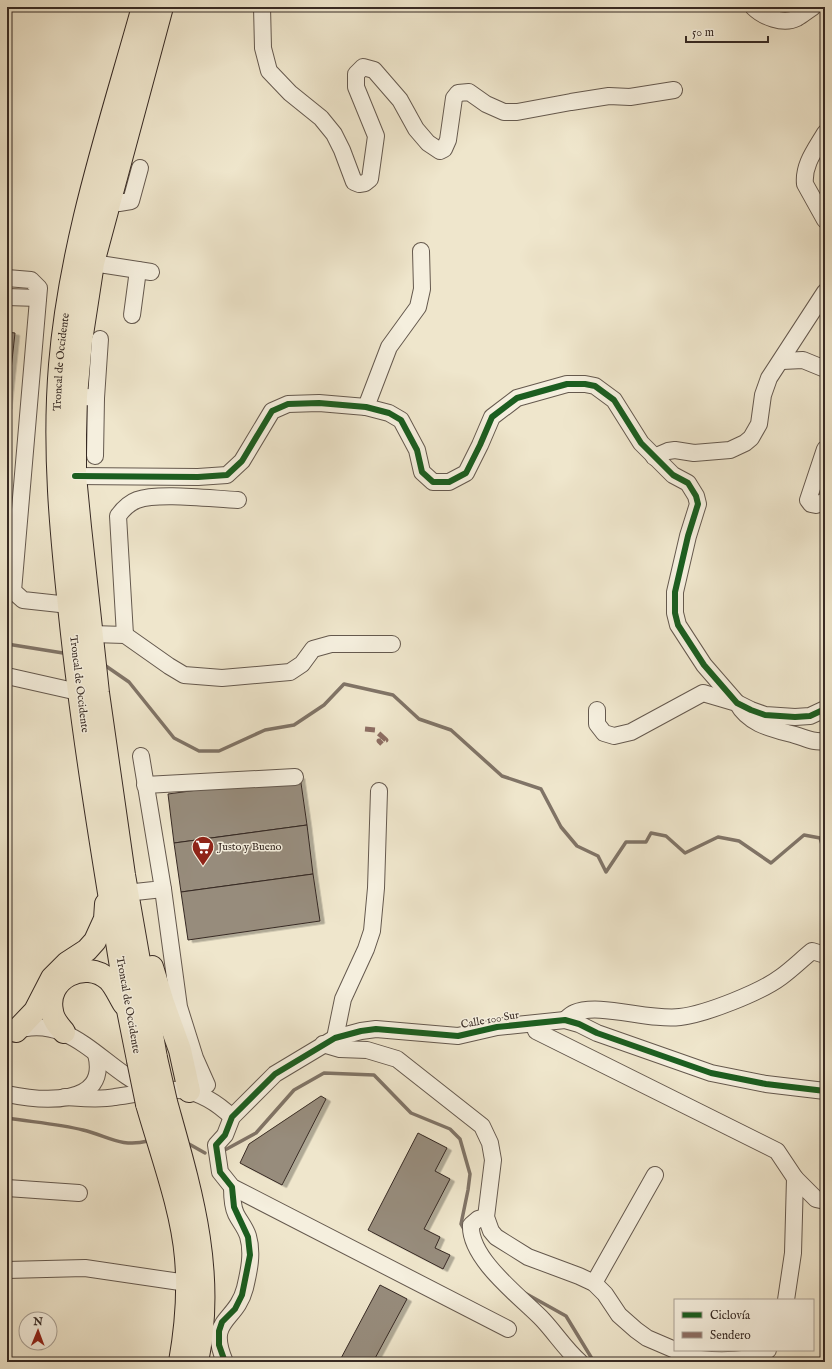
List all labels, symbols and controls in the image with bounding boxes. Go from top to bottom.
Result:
scale bar [686,18,768,44]
text: 50 m [692,25,714,40]
street label: Troncal de Occidente [51,312,73,411]
street label: Troncal de Occidente [66,634,92,734]
supermarket icon: Justo y Bueno [190,834,216,867]
place label: Justo y Bueno [216,840,282,854]
street label: Troncal de Occidente [113,955,143,1055]
street label: Calle 100 Sur [460,1008,520,1032]
legend [674,1299,814,1351]
text: Ciclovía [710,1308,751,1323]
north arrow [18,1311,58,1351]
text: N [32,1315,44,1329]
text: Sendero [710,1328,751,1343]

